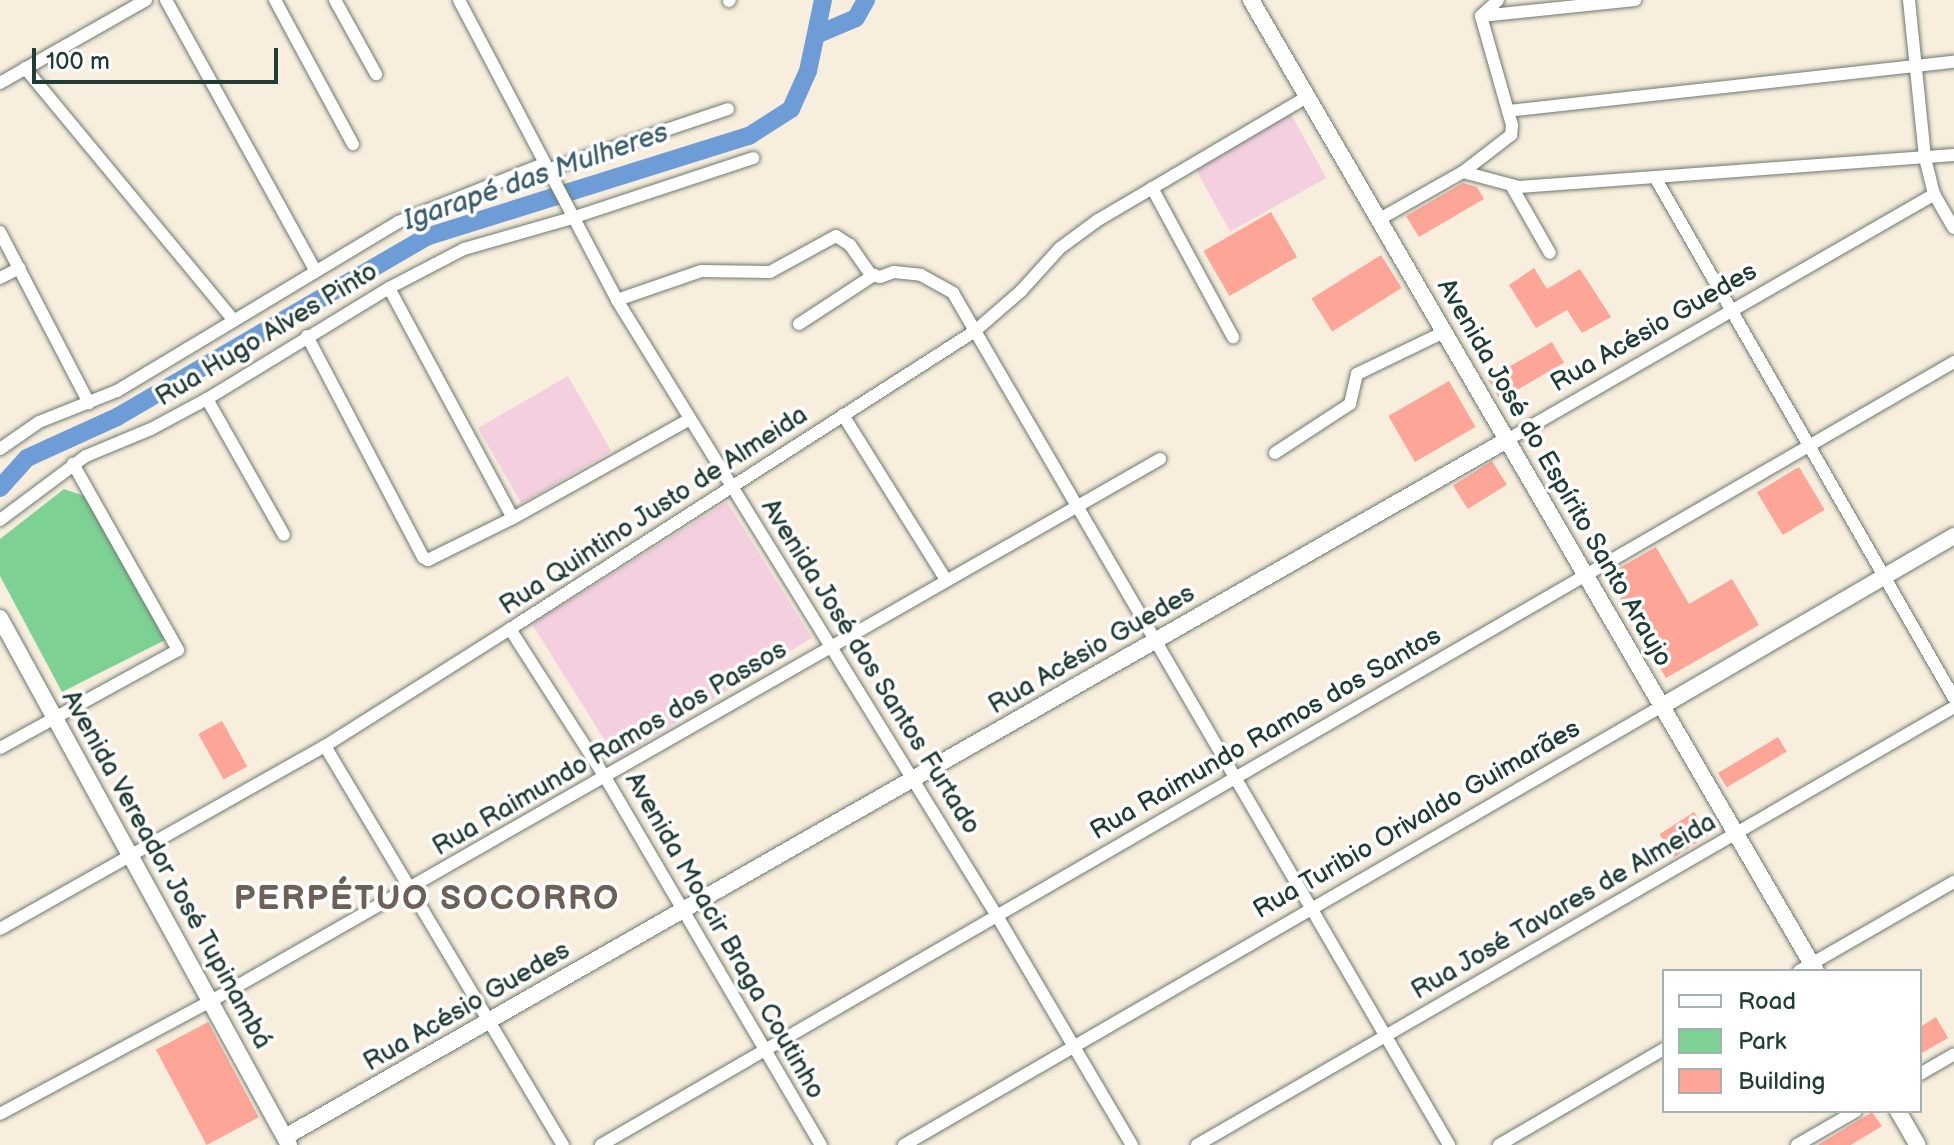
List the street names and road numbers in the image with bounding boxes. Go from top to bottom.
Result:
street label: Rua Hugo Alves Pinto [150,256,384,414]
street label: Rua Acésio Guedes [1545,256,1763,400]
street label: Avenida José do Espírito Santo Araujo [1429,273,1679,673]
street label: Rua Quintino Justo de Almeida [494,399,814,623]
street label: Avenida José dos Santos Furtado [753,493,987,841]
street label: Rua Acésio Guedes [983,578,1201,722]
street label: Rua Raimundo Ramos dos Santos [1085,620,1447,848]
street label: Rua Raimundo Ramos dos Passos [427,635,793,863]
street label: Avenida Vereador José Tupinambá [53,684,279,1056]
street label: Rua Turibio Orivaldo Guimarães [1248,713,1586,927]
street label: Avenida Moacir Braga Coutinho [617,767,831,1105]
street label: Rua José Tavares de Almeida [1405,806,1723,1008]
street label: Rua Acésio Guedes [358,935,576,1079]

